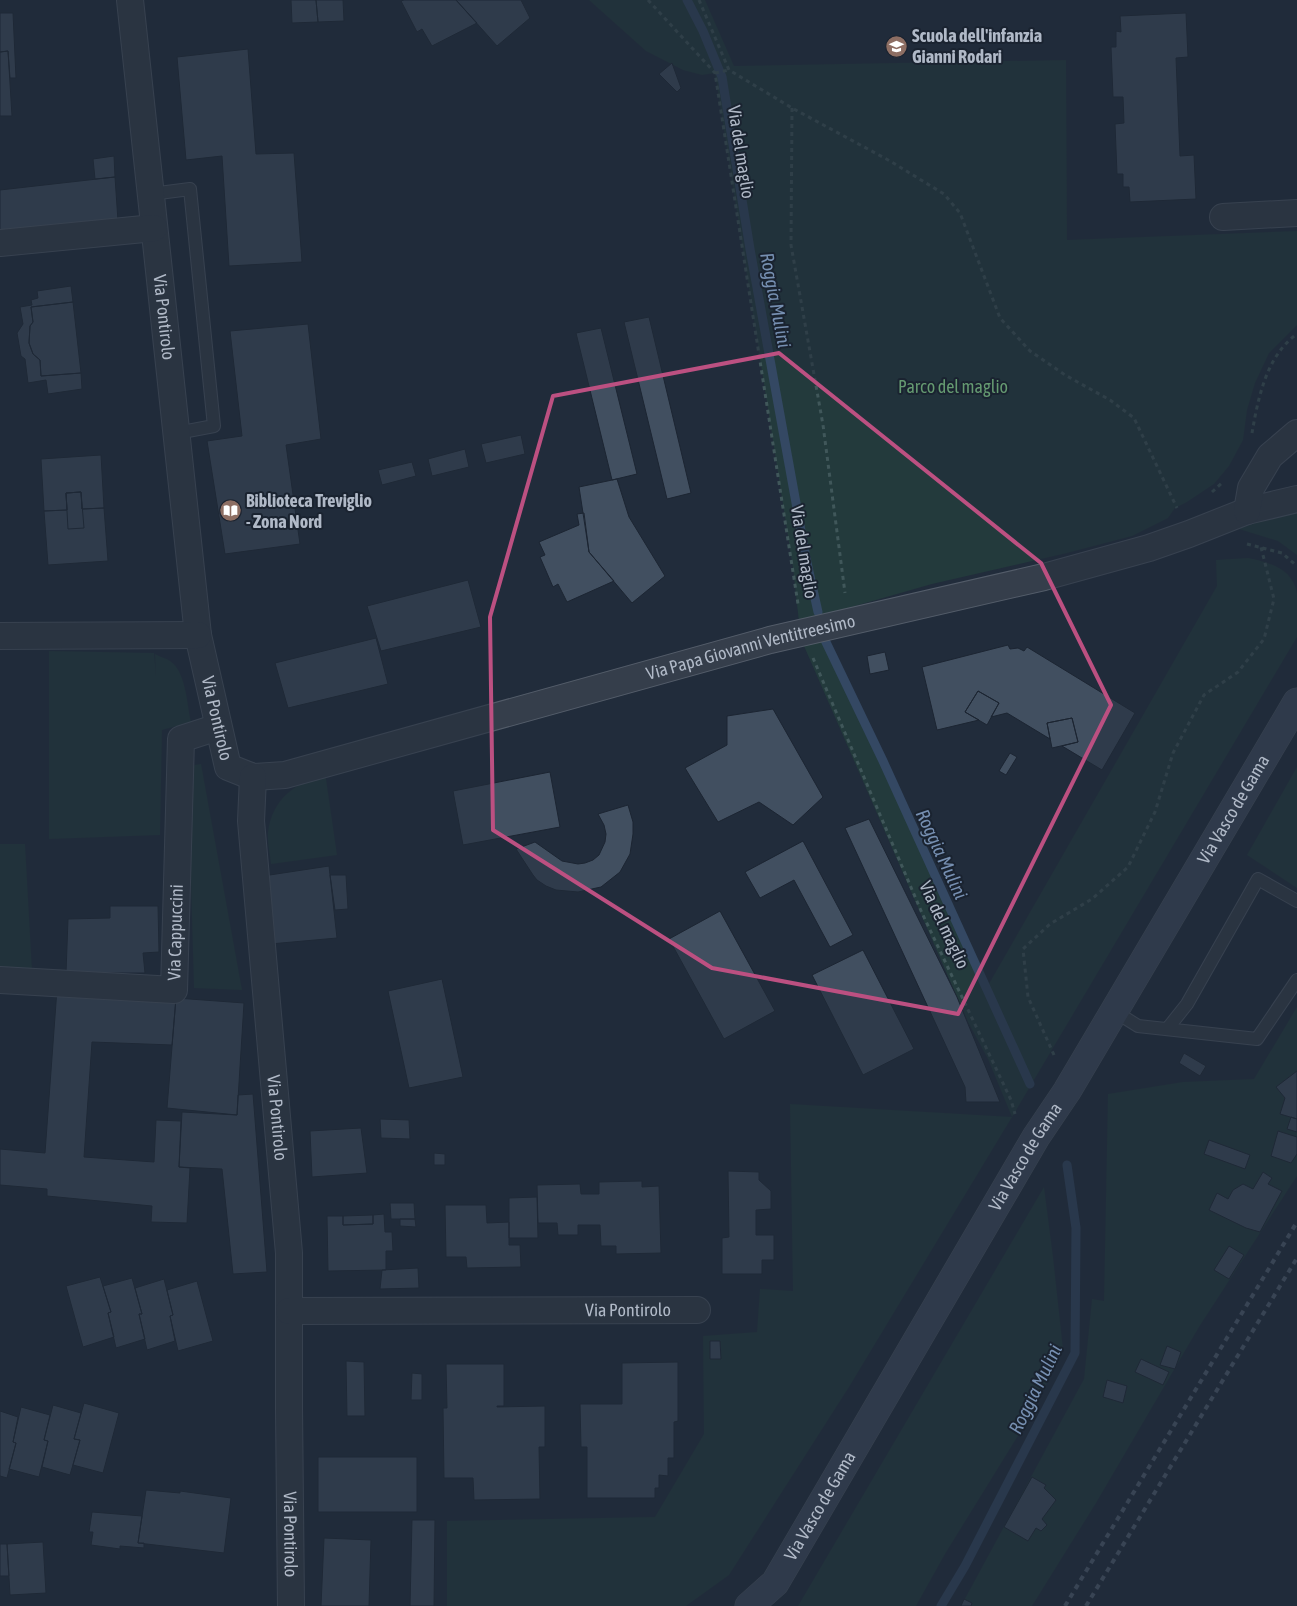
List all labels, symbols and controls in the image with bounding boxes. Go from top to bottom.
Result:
place label: Scuola dell'infanzia Gianni Rodari [912,25,1042,67]
school or university icon: Scuola dell'infanzia Gianni Rodari [884,34,908,58]
street label: Via del maglio [724,104,759,200]
water label: Roggia Mulini [756,250,796,350]
street label: Via Pontirolo [149,273,179,361]
park label: Parco del maglio [898,376,1008,397]
place label: Biblioteca Treviglio - Zona Nord [246,490,372,532]
library icon: Biblioteca Treviglio - Zona Nord [218,499,242,523]
street label: Via del maglio [787,504,822,600]
street label: Via Papa Giovanni Ventitreesimo [644,610,857,684]
street label: Via Pontirolo [198,674,237,762]
street label: Via Vasco de Gama [1193,751,1273,867]
water label: Roggia Mulini [912,806,972,902]
street label: Via del maglio [915,878,974,972]
street label: Via Cappuccini [163,884,187,981]
street label: Via Pontirolo [263,1074,292,1161]
street label: Via Vasco de Gama [984,1099,1066,1214]
street label: Via Pontirolo [585,1299,671,1320]
water label: Roggia Mulini [1004,1341,1066,1437]
street label: Via Vasco de Gama [780,1447,860,1564]
street label: Via Pontirolo [280,1491,302,1577]

